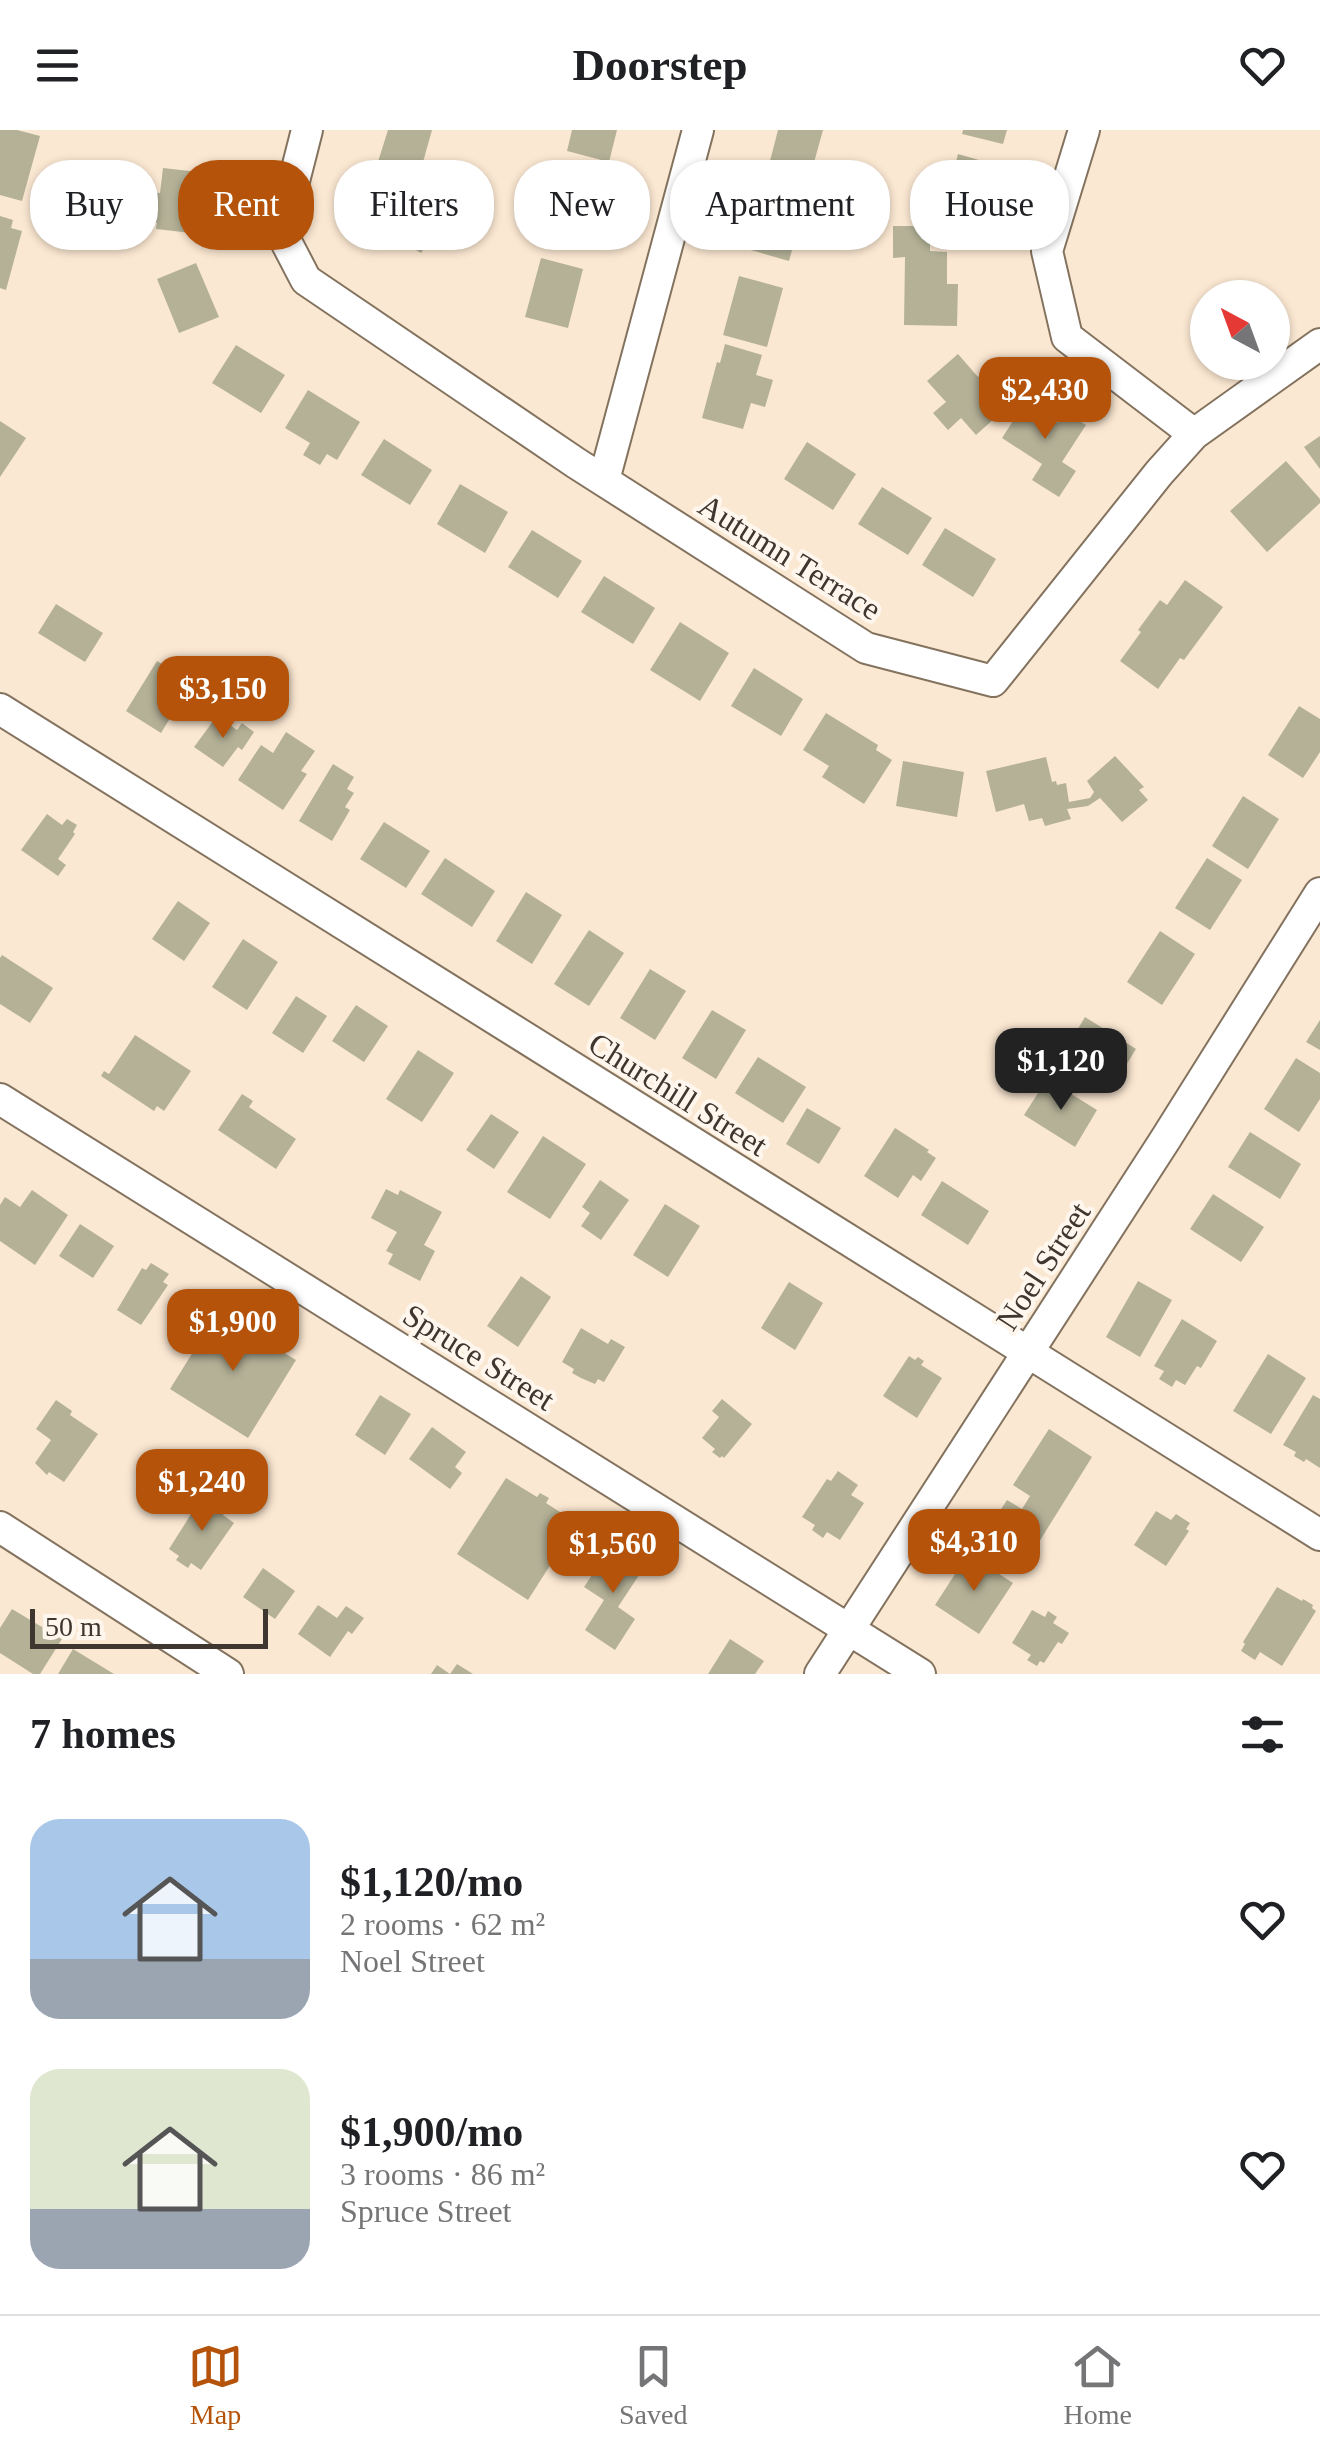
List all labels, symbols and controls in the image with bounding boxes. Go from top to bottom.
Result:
icon: menu [30,38,85,93]
icon: heart [1235,38,1290,93]
text: Doorstep [573,40,747,90]
chip: Buy [30,160,158,250]
chip: Rent [178,160,314,250]
chip: Filters [334,160,494,250]
chip: New [514,160,650,250]
chip: Apartment [670,160,890,250]
chip: House [910,160,1069,250]
north arrow [1190,280,1290,380]
map controls [1190,280,1290,380]
pin: $2,430 [964,357,1126,442]
text: $2,430 [1001,371,1089,407]
street label: Autumn Terrace [692,487,888,627]
pin: $3,150 [142,656,304,741]
text: $3,150 [179,670,267,706]
street label: Churchill Street [582,1025,774,1163]
pin: $1,120 [980,1028,1142,1113]
text: $1,120 [1017,1042,1105,1078]
street label: Noel Street [988,1195,1098,1337]
pin: $1,900 [152,1289,314,1374]
street label: Spruce Street [397,1296,561,1418]
text: $1,900 [189,1303,277,1339]
pin: $1,240 [121,1449,283,1534]
text: $1,240 [158,1463,246,1499]
pin: $4,310 [893,1509,1055,1594]
pin: $1,560 [532,1511,694,1596]
text: $4,310 [930,1523,1018,1559]
text: $1,560 [569,1525,657,1561]
scale bar [30,1604,268,1648]
text: 50 m [45,1611,102,1642]
icon: filters [1235,1707,1290,1762]
text: 7 homes [30,1711,176,1757]
icon: home [110,1859,230,1979]
text: $1,120/mo [340,1859,523,1905]
icon: heart [1235,1892,1290,1947]
text: 2 rooms · 62 m² [340,1906,545,1942]
text: Noel Street [340,1943,485,1979]
icon: home [110,2109,230,2229]
text: $1,900/mo [340,2109,523,2155]
icon: heart [1235,2142,1290,2197]
text: 3 rooms · 86 m² [340,2156,545,2192]
text: Spruce Street [340,2193,512,2229]
tab: Map [188,2339,243,2431]
tab: Saved [619,2339,687,2431]
tab: Home [1064,2339,1132,2431]

